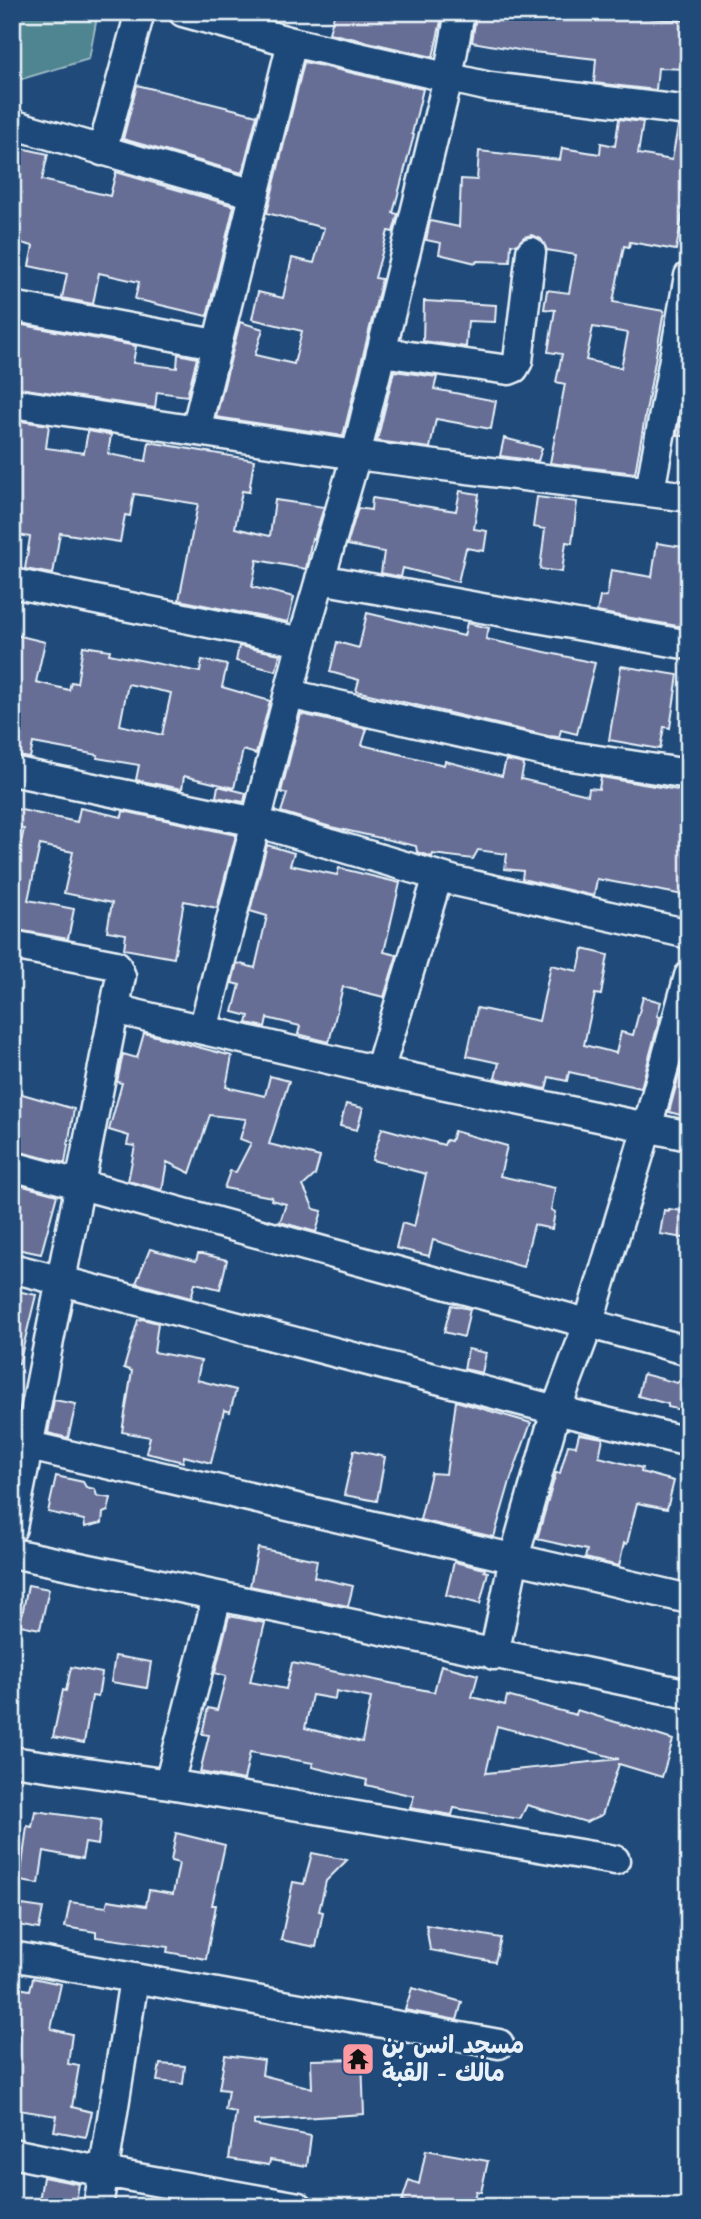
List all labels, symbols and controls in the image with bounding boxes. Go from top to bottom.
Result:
place label: مسجد انس بن مالك - القبة [382,2031,524,2087]
temple icon: مسجد انس بن مالك - القبة [339,2040,377,2078]

